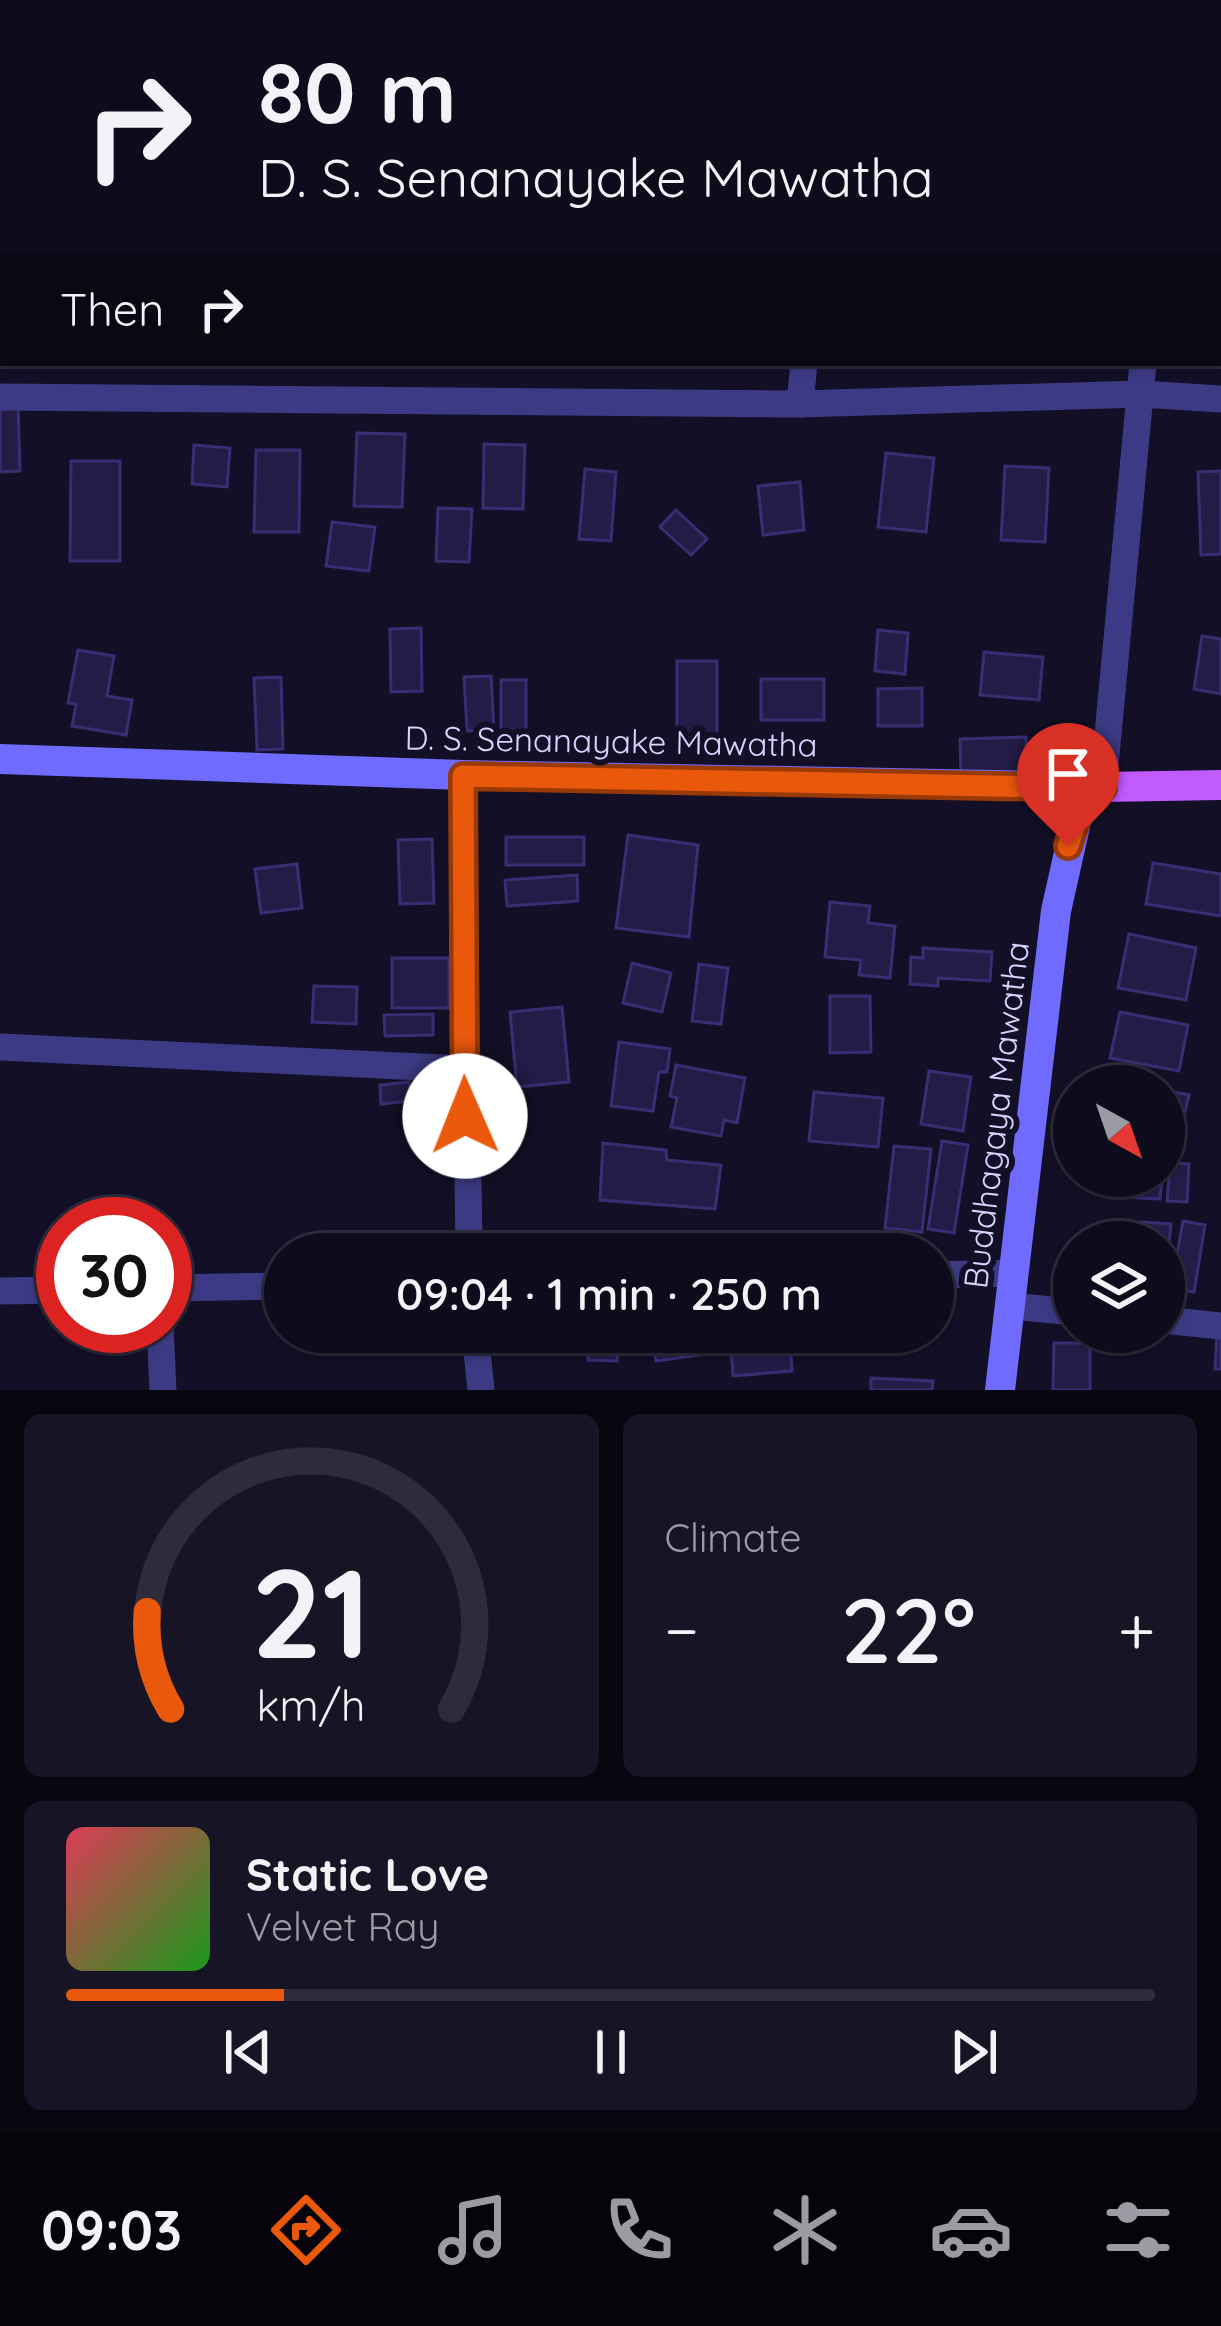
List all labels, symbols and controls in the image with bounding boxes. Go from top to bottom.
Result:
text: 80 m [258,39,457,144]
icon: right [60,48,216,204]
text: D. S. Senanayake Mawatha [258,143,934,211]
icon: right [188,276,254,342]
text: Then [60,281,164,337]
street label: D. S. Senanayake Mawatha [404,716,818,765]
pin [1017,723,1119,846]
icon: arrive [1035,741,1101,807]
street label: Buddhagaya Mawatha [954,939,1037,1291]
position arrow [402,1053,528,1179]
north arrow [1053,1065,1185,1197]
map controls [1053,1065,1185,1353]
speed limit sign: 30 [36,1197,192,1353]
button: layers [1053,1221,1185,1353]
text: 09:04 · 1 min · 250 m [396,1265,822,1321]
text: Climate [665,1513,802,1562]
text: 21 [251,1533,371,1689]
text: 22° [841,1573,976,1686]
text: − [665,1588,699,1671]
text: + [1118,1588,1155,1671]
text: km/h [257,1677,366,1731]
text: Static Love [246,1846,489,1902]
text: Velvet Ray [246,1902,439,1951]
icon: previous [215,2019,281,2085]
icon: pause [578,2019,644,2085]
icon: next [941,2019,1007,2085]
icon: directions [264,2188,348,2272]
icon: music [431,2188,515,2272]
icon: phone [597,2188,681,2272]
icon: climate [763,2188,847,2272]
icon: car [929,2188,1013,2272]
icon: filters [1096,2188,1180,2272]
text: 09:03 [41,2196,182,2264]

